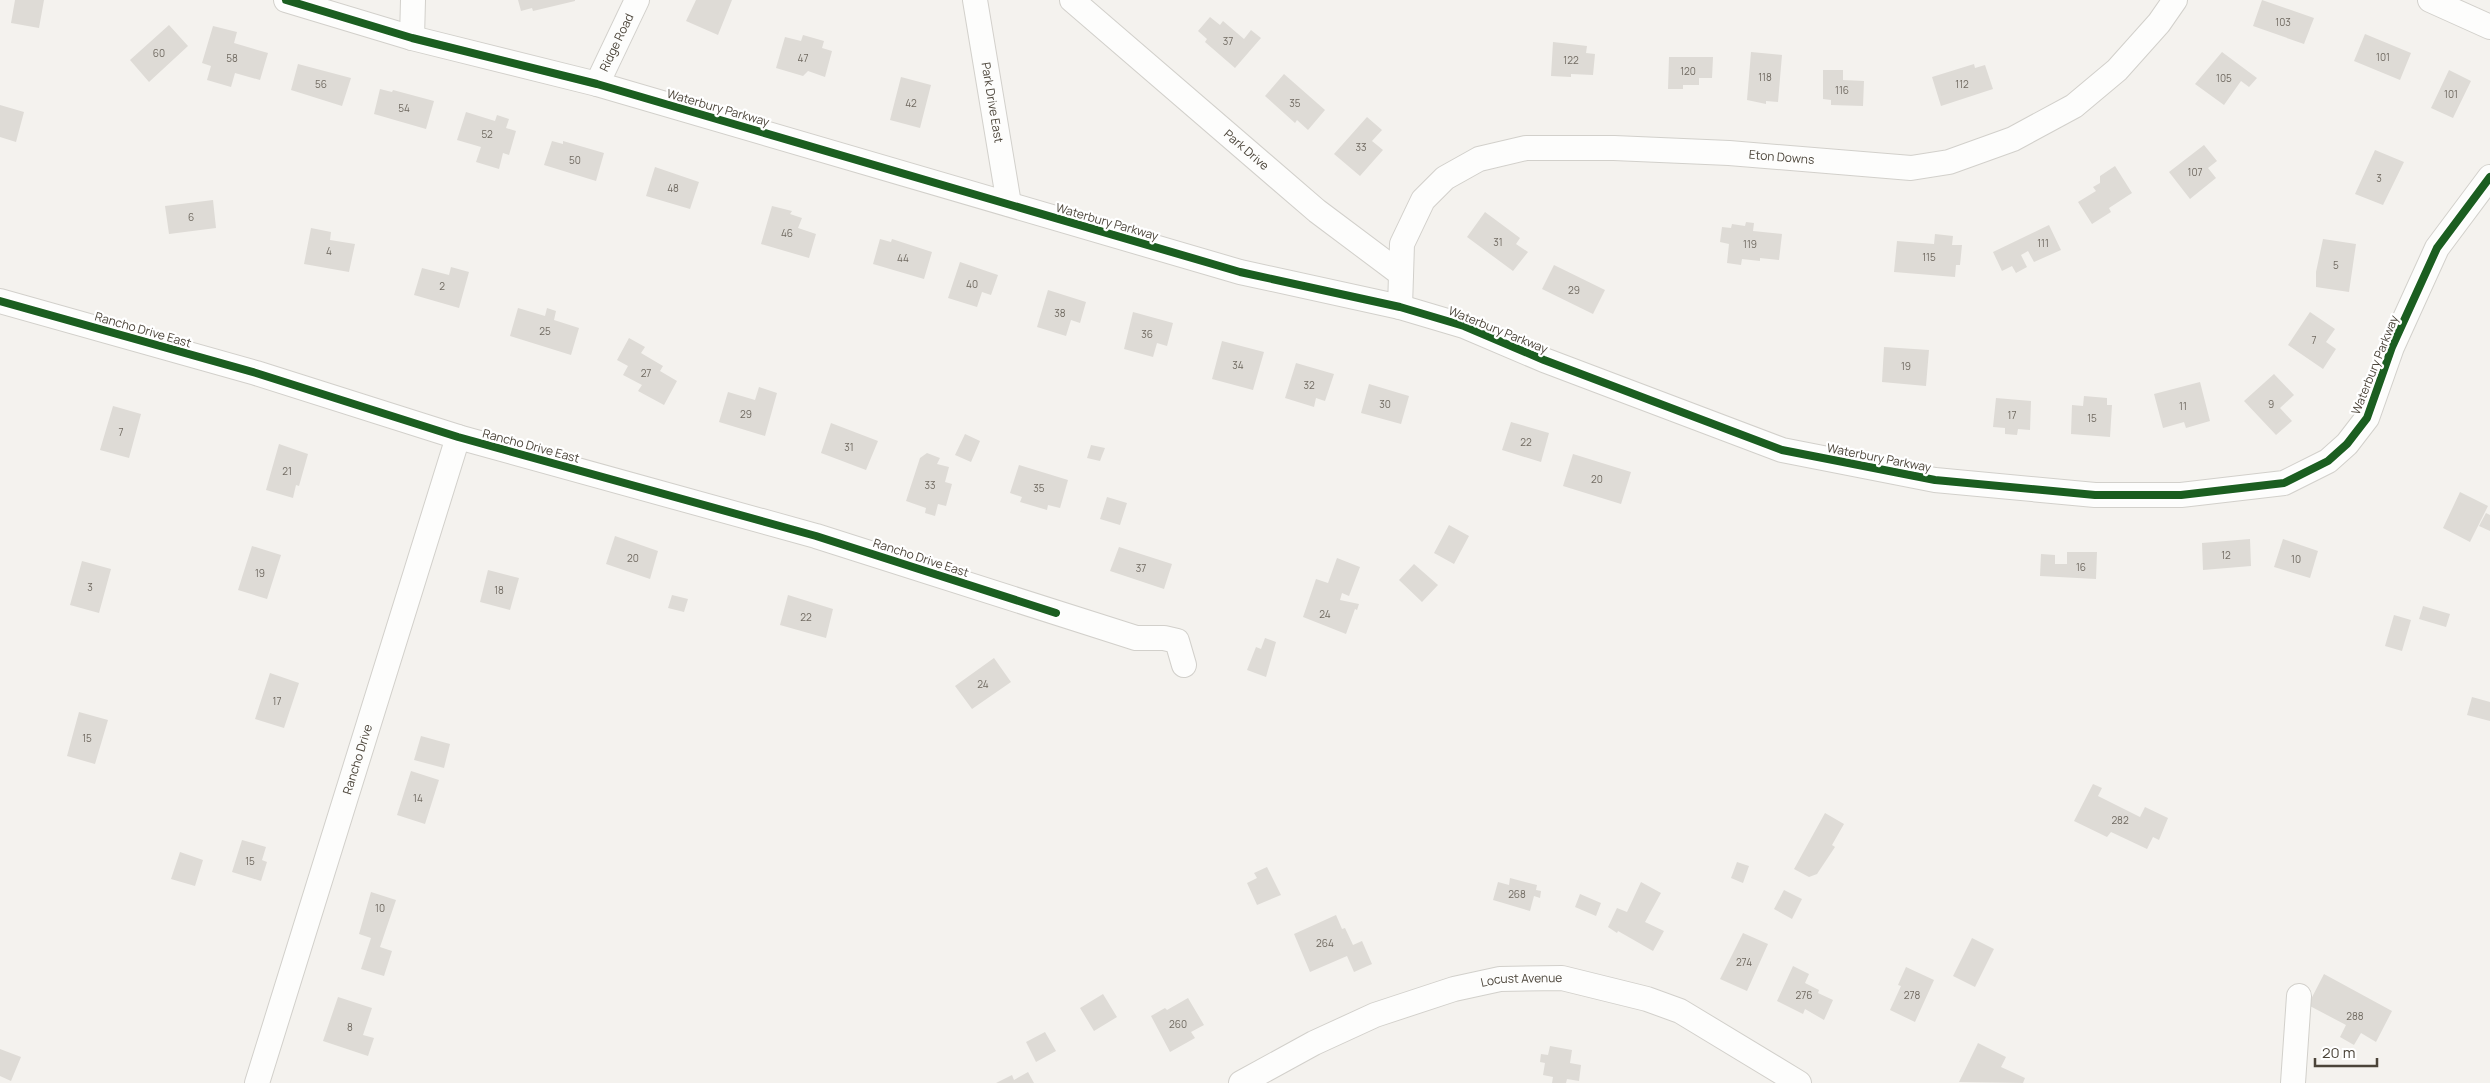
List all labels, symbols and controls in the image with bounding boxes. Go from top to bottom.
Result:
street label: Ridge Road [595,10,637,74]
house number: 103 [2275,15,2291,29]
house number: 37 [1223,34,1233,48]
house number: 60 [153,46,165,60]
house number: 101 [2376,50,2390,64]
house number: 58 [226,51,238,65]
house number: 47 [798,51,808,65]
house number: 122 [1563,53,1579,67]
street label: Park Drive East [978,61,1008,144]
house number: 120 [1680,64,1696,78]
house number: 118 [1758,70,1772,84]
house number: 105 [2216,71,2232,85]
house number: 56 [315,77,327,91]
house number: 112 [1955,77,1969,91]
house number: 116 [1835,83,1849,97]
street label: Waterbury Parkway [665,85,772,130]
house number: 101 [2444,87,2458,101]
house number: 42 [905,96,917,110]
house number: 35 [1289,96,1301,110]
house number: 54 [398,101,410,115]
street label: Park Drive [1220,126,1273,174]
house number: 52 [481,127,493,141]
house number: 33 [1355,140,1367,154]
street label: Eton Downs [1748,146,1815,168]
house number: 50 [569,153,581,167]
house number: 107 [2187,165,2203,179]
house number: 3 [2376,171,2382,185]
house number: 48 [667,181,679,195]
street label: Waterbury Parkway [1054,199,1161,244]
house number: 6 [188,210,194,224]
house number: 46 [781,226,793,240]
house number: 31 [1493,235,1503,249]
house number: 111 [2037,236,2049,250]
house number: 119 [1743,237,1757,251]
house number: 4 [326,244,332,258]
house number: 115 [1922,250,1936,264]
house number: 44 [897,251,909,265]
house number: 5 [2333,258,2339,272]
house number: 40 [966,277,978,291]
house number: 2 [439,279,445,293]
house number: 29 [1568,283,1580,297]
street label: Waterbury Parkway [1446,302,1551,357]
house number: 38 [1054,306,1066,320]
street label: Rancho Drive East [93,308,194,351]
street label: Waterbury Parkway [2347,312,2402,417]
house number: 25 [539,324,551,338]
house number: 36 [1141,327,1153,341]
house number: 7 [2311,333,2317,347]
house number: 34 [1232,358,1244,372]
house number: 19 [1901,359,1911,373]
house number: 27 [641,366,651,380]
house number: 32 [1303,378,1315,392]
house number: 30 [1379,397,1391,411]
house number: 9 [2268,397,2274,411]
house number: 11 [2179,399,2187,413]
house number: 29 [740,407,752,421]
house number: 17 [2008,408,2016,422]
house number: 15 [2087,411,2097,425]
street label: Rancho Drive East [481,424,582,467]
house number: 7 [118,425,124,439]
house number: 22 [1520,435,1532,449]
street label: Waterbury Parkway [1826,439,1933,476]
house number: 31 [844,440,854,454]
house number: 21 [282,464,292,478]
house number: 20 [1591,472,1603,486]
house number: 33 [924,478,936,492]
house number: 35 [1033,481,1045,495]
street label: Rancho Drive East [871,534,971,581]
house number: 12 [2221,548,2231,562]
house number: 20 [627,551,639,565]
house number: 10 [2291,552,2301,566]
house number: 16 [2076,560,2086,574]
house number: 37 [1136,561,1146,575]
house number: 19 [255,566,265,580]
house number: 3 [87,580,93,594]
house number: 18 [494,583,504,597]
house number: 24 [1319,607,1331,621]
house number: 22 [800,610,812,624]
house number: 24 [977,677,989,691]
house number: 17 [273,694,281,708]
street label: Rancho Drive [338,722,376,796]
house number: 15 [82,731,92,745]
house number: 14 [413,791,423,805]
house number: 282 [2111,813,2129,827]
house number: 15 [245,854,255,868]
house number: 268 [1508,887,1526,901]
house number: 10 [375,901,385,915]
house number: 264 [1316,936,1334,950]
house number: 274 [1736,955,1752,969]
street label: Locust Avenue [1479,969,1562,991]
house number: 276 [1796,988,1812,1002]
house number: 278 [1904,988,1920,1002]
house number: 288 [2346,1009,2364,1023]
house number: 260 [1169,1017,1187,1031]
house number: 8 [347,1020,353,1034]
scale bar [2315,1036,2378,1068]
text: 20 m [2322,1042,2355,1063]

